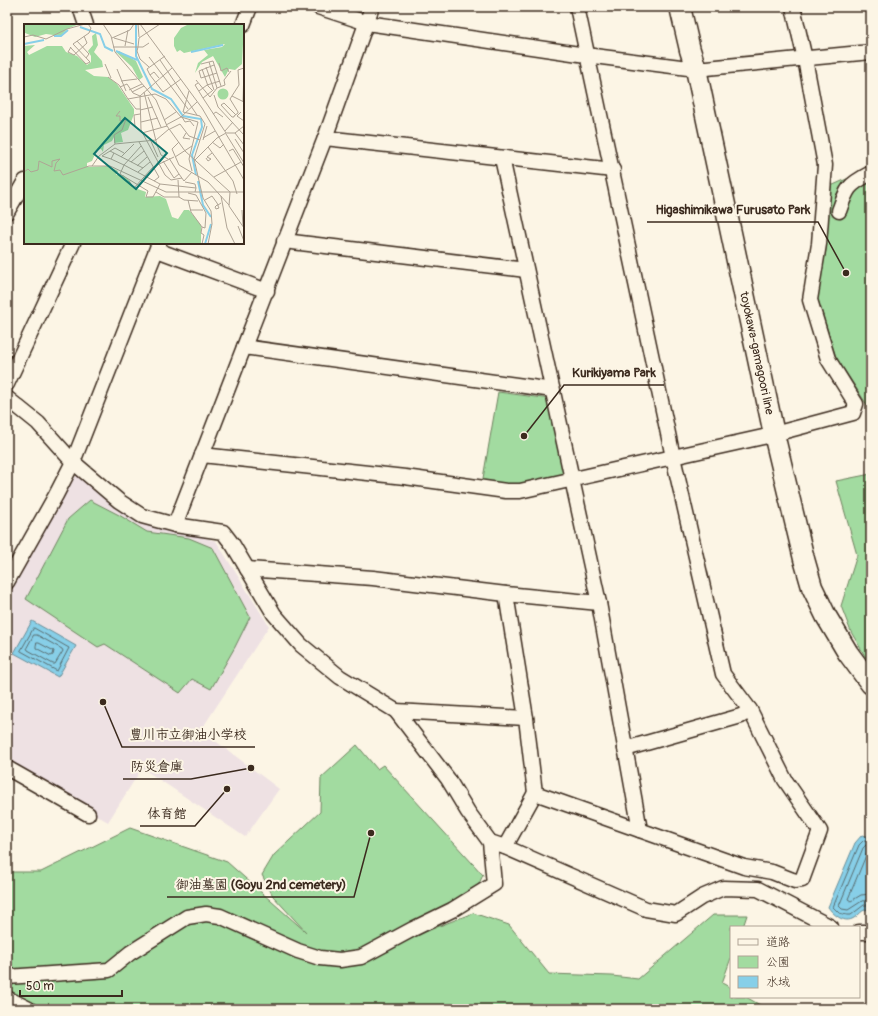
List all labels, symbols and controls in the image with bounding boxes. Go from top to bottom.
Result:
inset map [24,24,244,244]
callout: Higashimikawa Furusato Park [647,197,818,222]
text: Higashimikawa Furusato Park [656,202,811,218]
street label: toyokawa-gamagoori line [736,289,777,416]
callout: Kurikiyama Park [564,360,664,385]
text: Kurikiyama Park [572,365,656,381]
callout: 豊川市立御油小学校 [122,722,255,747]
text: 豊川市立御油小学校 [129,727,247,743]
callout: 防災倉庫 [123,754,191,779]
text: 防災倉庫 [131,759,183,775]
callout: 体育館 [140,801,195,826]
text: 体育館 [147,806,187,822]
callout: 御油墓園 (Goyu 2nd cemetery) [167,872,354,897]
text: 御油墓園 (Goyu 2nd cemetery) [176,877,346,893]
legend [730,926,860,998]
text: 道路 [766,935,790,950]
text: 公園 [766,955,790,970]
scale bar [20,972,122,998]
text: 水域 [766,975,790,990]
text: 50 m [26,979,54,994]

